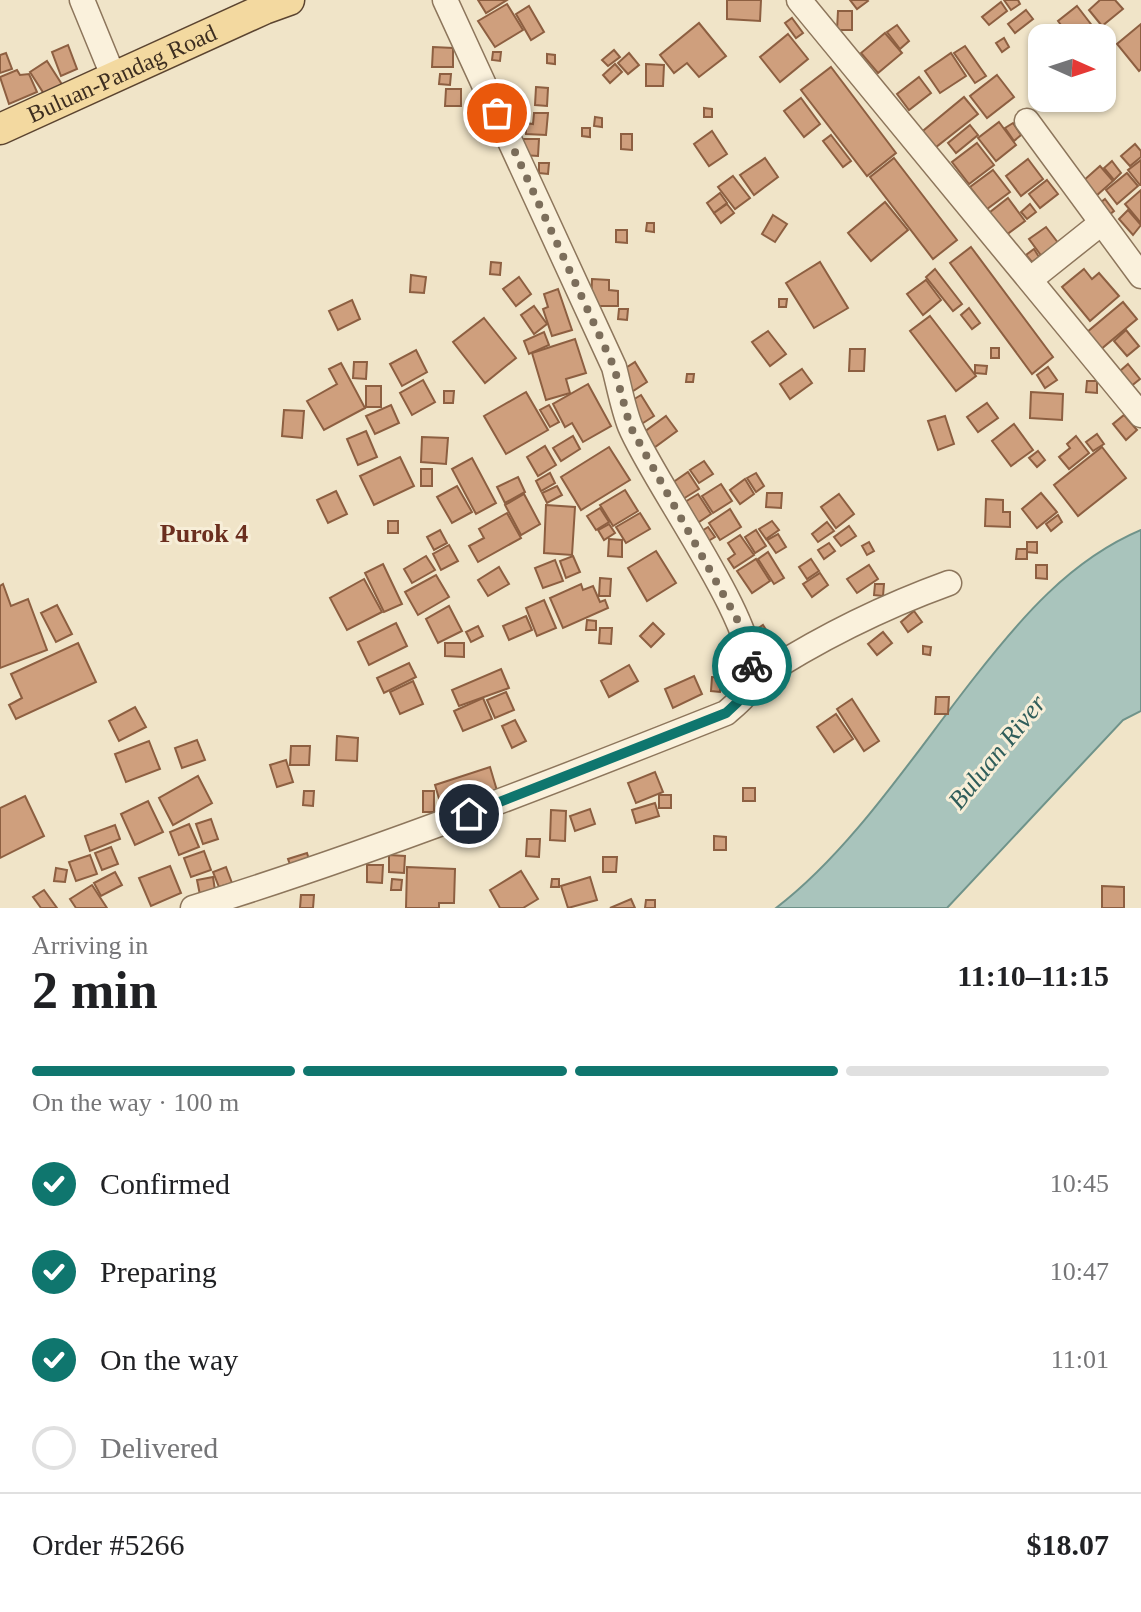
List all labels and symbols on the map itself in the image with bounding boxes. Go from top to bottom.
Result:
street label: Buluan-Pandag Road [23,19,221,128]
north arrow [1028,24,1116,112]
pin [463,79,531,147]
district label: Purok 4 [160,519,248,548]
courier [712,626,792,706]
water label: Buluan River [942,689,1052,815]
pin [435,780,503,848]

